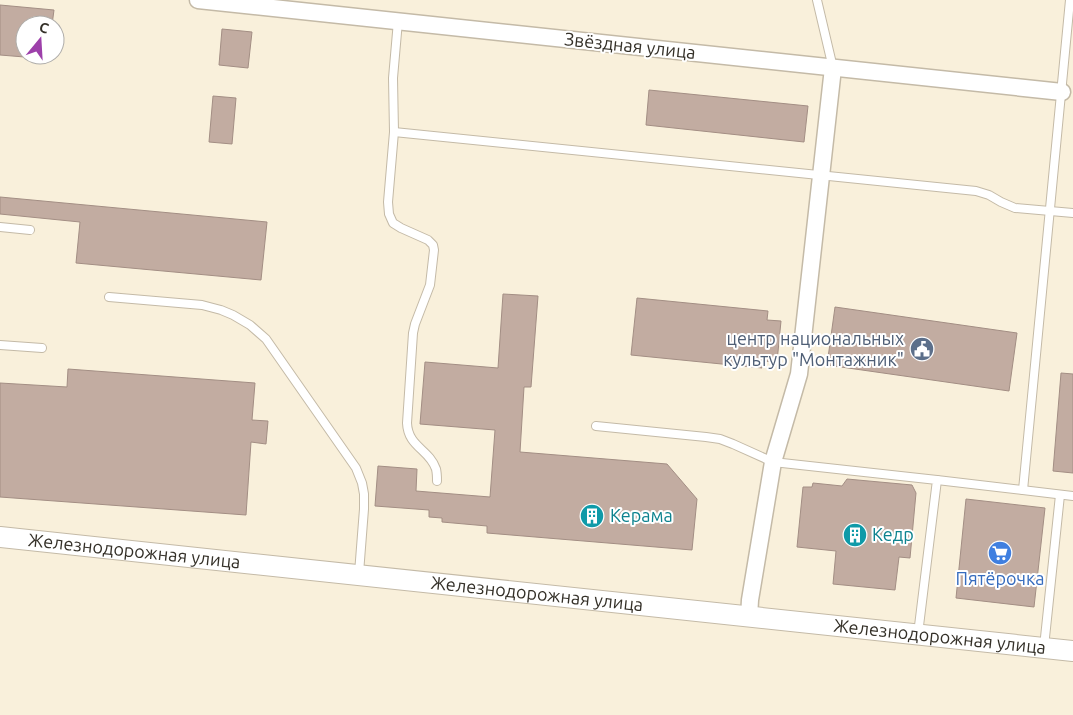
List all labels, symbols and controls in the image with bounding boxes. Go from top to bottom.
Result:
north arrow [15,15,65,65]
text: С [37,19,51,37]
street label: Звёздная улица [563,28,697,62]
place label: центр национальных культур "Монтажник" [723,328,904,369]
public building icon: центр национальных культур "Монтажник" [909,336,935,362]
building icon: Керама [579,503,605,529]
place label: Керама [610,505,673,525]
building icon: Кедр [842,522,868,548]
place label: Кедр [872,524,914,544]
street label: Железнодорожная улица [27,529,242,571]
supermarket icon: Пятёрочка [987,540,1013,566]
place label: Пятёрочка [955,568,1045,588]
street label: Железнодорожная улица [430,572,644,614]
street label: Железнодорожная улица [833,615,1047,657]

